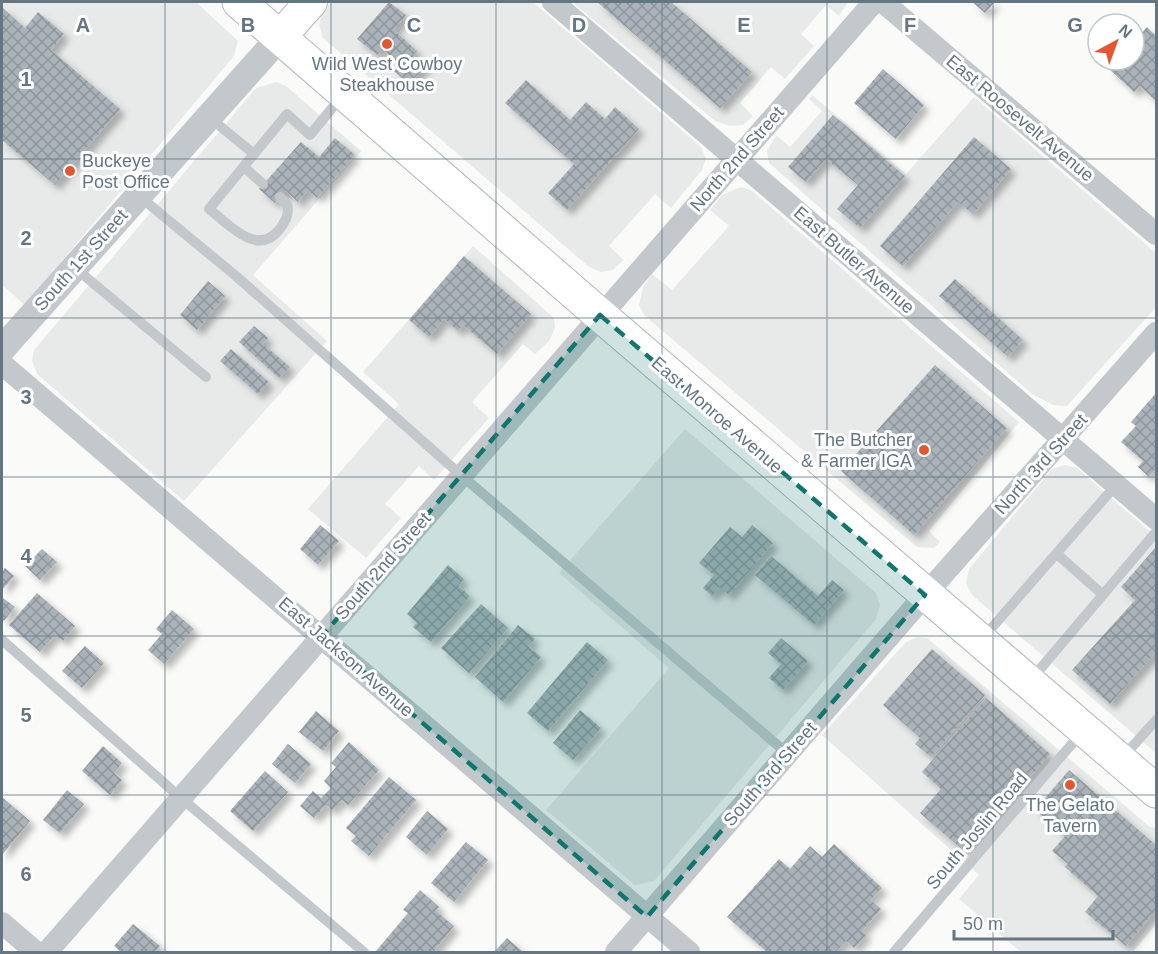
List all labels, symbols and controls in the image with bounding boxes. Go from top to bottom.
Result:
north arrow [1086,12,1146,72]
text: A [76,14,90,36]
text: B [241,14,255,36]
text: C [407,14,421,36]
text: D [572,14,586,36]
text: E [737,14,751,36]
text: F [904,14,916,36]
text: G [1067,14,1083,36]
text: N [1116,21,1135,41]
marker: Wild West Cowboy Steakhouse [380,37,394,51]
street label: East Roosevelt Avenue [942,51,1098,185]
place label: Wild West Cowboy Steakhouse [312,54,462,95]
text: 1 [20,68,32,90]
street label: North 2nd Street [686,103,788,215]
place label: Buckeye Post Office [82,151,170,192]
marker: Buckeye Post Office [63,164,77,178]
street label: East Butler Avenue [790,202,918,318]
street label: South 1st Street [30,205,132,315]
text: 2 [20,227,32,249]
street label: East Monroe Avenue [648,353,786,477]
text: 3 [20,386,32,408]
street label: North 3rd Street [991,410,1091,518]
place label: The Butcher & Farmer IGA [801,430,912,471]
marker: The Butcher & Farmer IGA [917,443,931,457]
street label: South 2nd Street [331,508,435,624]
text: 4 [20,545,32,567]
street label: East Jackson Avenue [275,593,417,721]
text: 5 [20,704,32,726]
street label: South 3rd Street [719,718,821,830]
street label: South Joslin Road [922,769,1032,893]
marker: The Gelato Tavern [1063,778,1077,792]
place label: The Gelato Tavern [1025,795,1115,836]
text: 6 [20,863,32,885]
scale bar [954,903,1113,941]
text: 50 m [963,914,1003,934]

